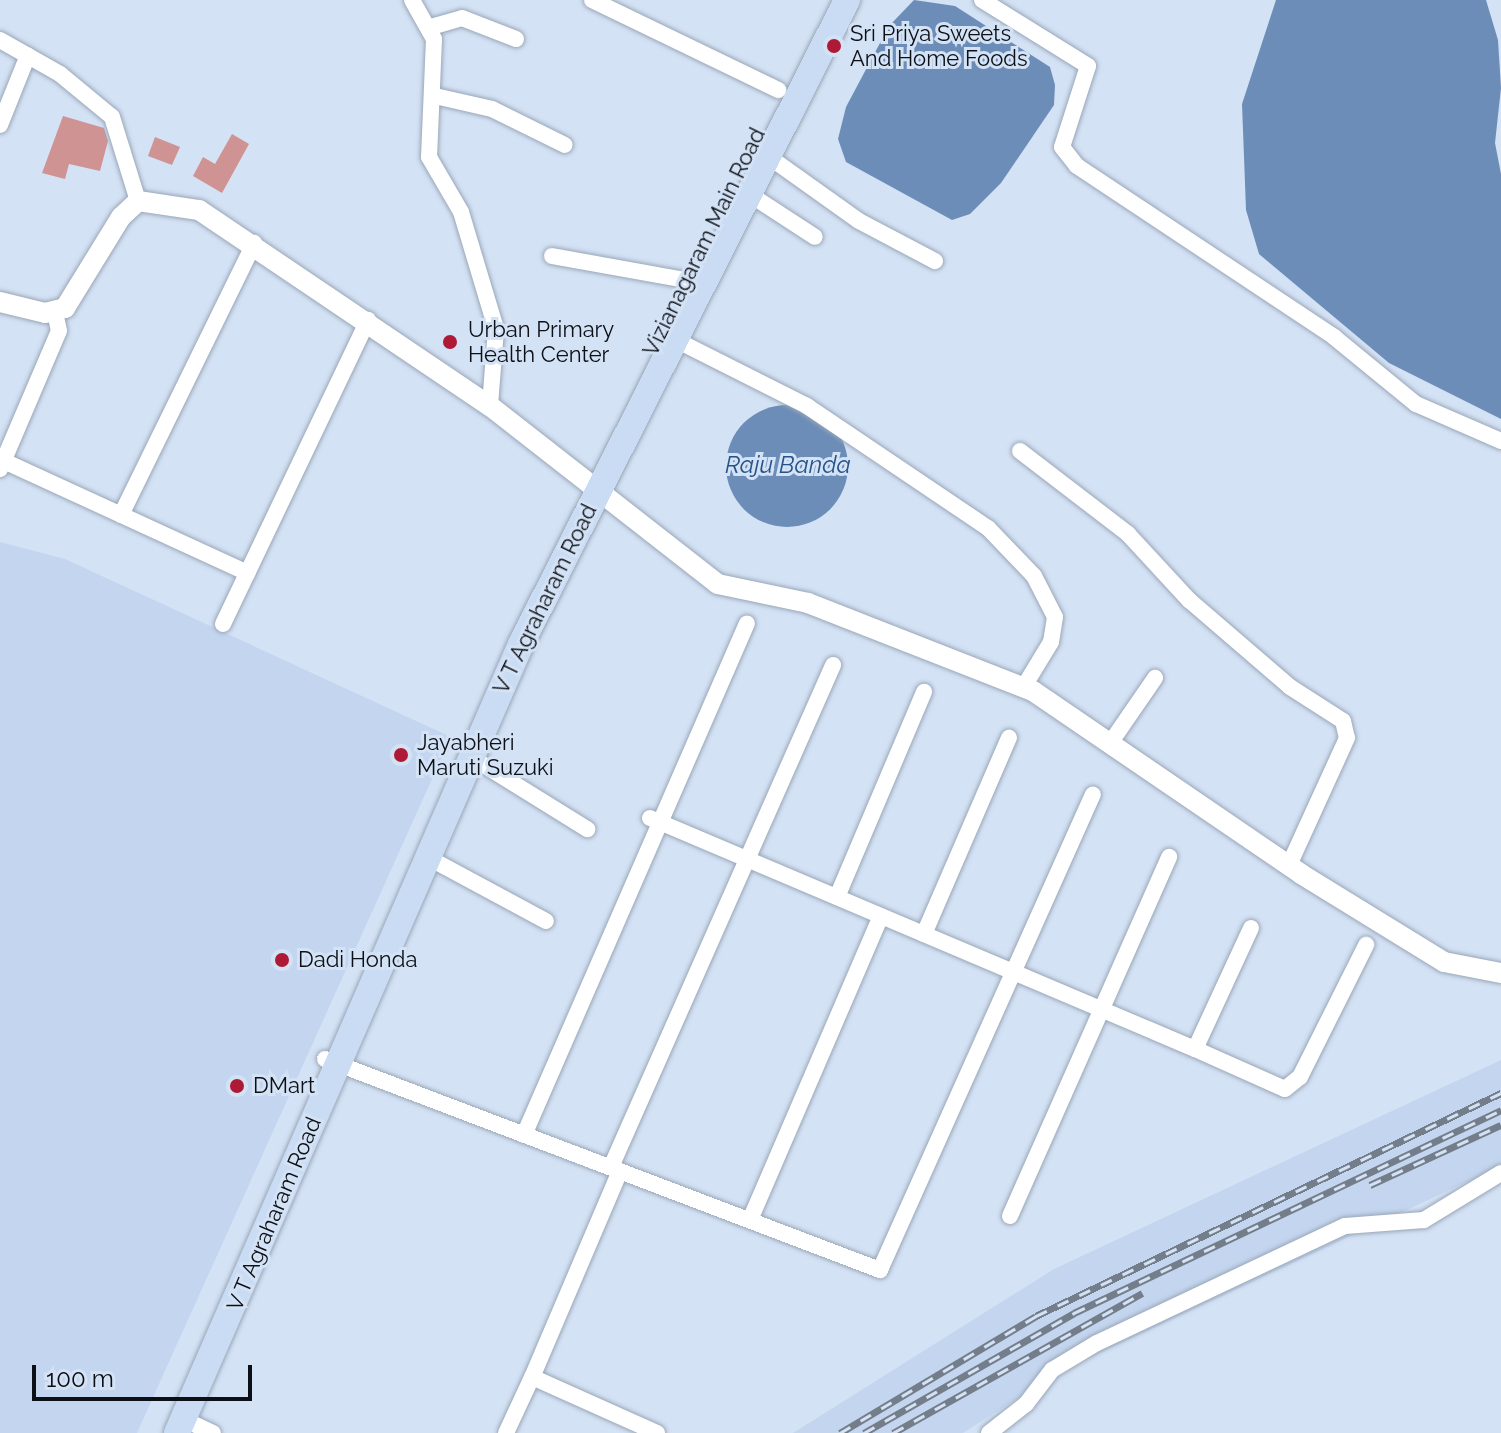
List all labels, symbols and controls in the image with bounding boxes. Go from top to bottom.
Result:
place label: Sri Priya Sweets And Home Foods [850,20,1028,72]
marker: Sri Priya Sweets And Home Foods [825,37,843,55]
street label: Vizianagaram Main Road [637,124,771,360]
place label: Urban Primary Health Center [468,316,614,368]
marker: Urban Primary Health Center [439,331,461,353]
water label: Raju Banda [725,451,851,479]
street label: V T Agraharam Road [487,499,603,699]
place label: Jayabheri Maruti Suzuki [417,729,554,780]
marker: Jayabheri Maruti Suzuki [392,746,410,764]
place label: Dadi Honda [298,947,417,973]
marker: Dadi Honda [273,951,291,969]
place label: DMart [253,1073,315,1099]
marker: DMart [228,1077,246,1095]
street label: V T Agraharam Road [221,1112,327,1316]
scale bar [36,1349,256,1399]
text: 100 m [46,1364,114,1393]

